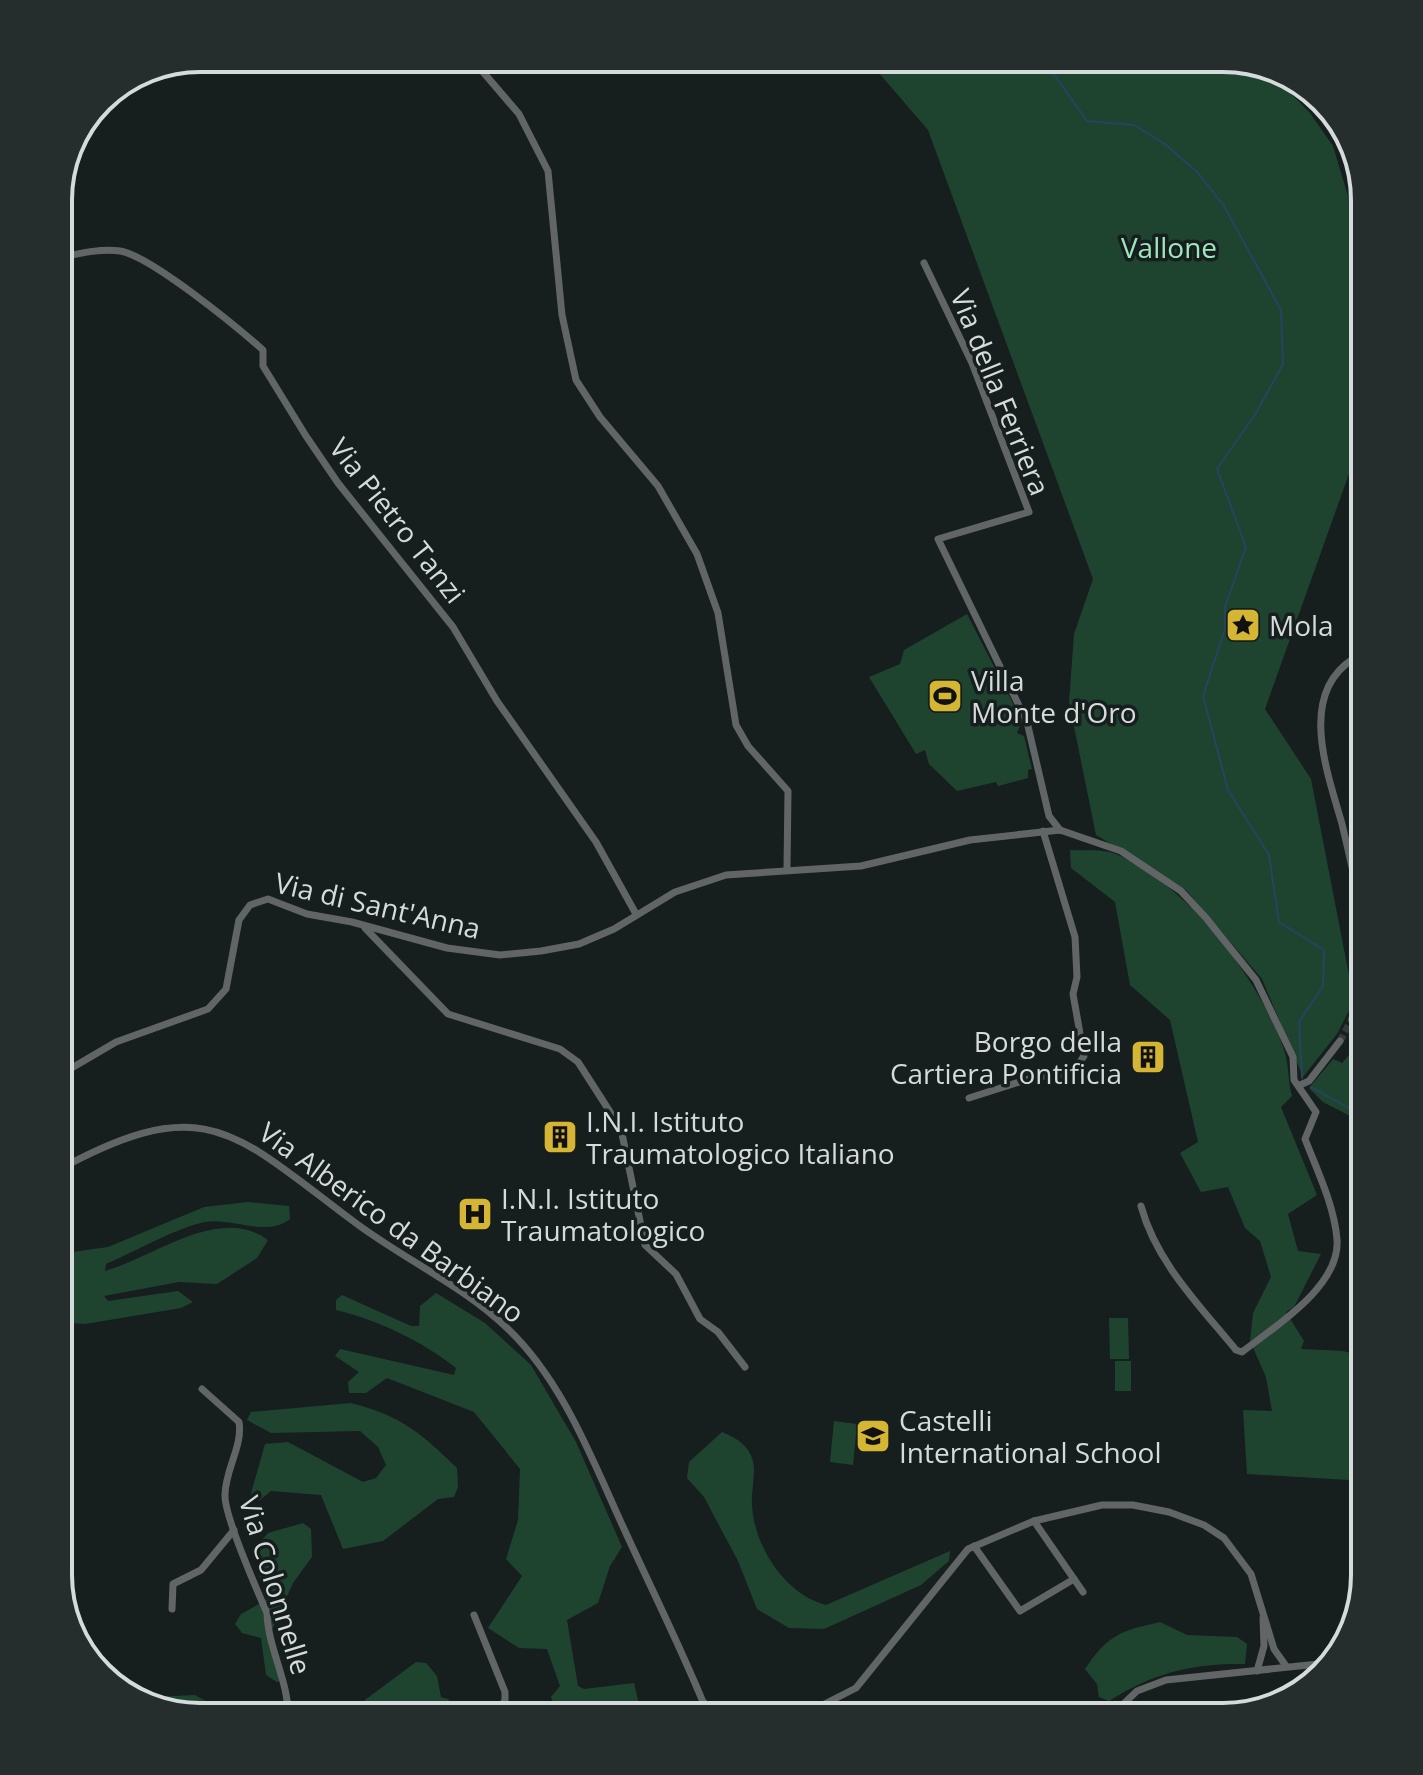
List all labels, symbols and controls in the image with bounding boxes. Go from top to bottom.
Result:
park label: Vallone [1121,228,1217,266]
street label: Via della Ferriera [942,283,1060,501]
street label: Via Pietro Tanzi [321,429,475,611]
place icon: Mola [1224,606,1262,644]
place label: Mola [1269,606,1334,644]
place label: Villa Monte d'Oro [971,661,1137,731]
sports icon: Villa Monte d'Oro [926,677,964,715]
street label: Via di Sant'Anna [271,863,485,947]
place label: Borgo della Cartiera Pontificia [890,1022,1122,1092]
building icon: Borgo della Cartiera Pontificia [1129,1038,1167,1076]
place label: I.N.I. Istituto Traumatologico Italiano [586,1102,895,1172]
street label: Via Alberico da Barbiano [252,1113,532,1331]
building icon: I.N.I. Istituto Traumatologico Italiano [541,1118,579,1156]
place label: I.N.I. Istituto Traumatologico [501,1179,705,1249]
hospital icon: I.N.I. Istituto Traumatologico [456,1195,494,1233]
place label: Castelli International School [899,1401,1162,1471]
school or university icon: Castelli International School [854,1417,892,1455]
street label: Via Colonnelle [231,1491,321,1679]

